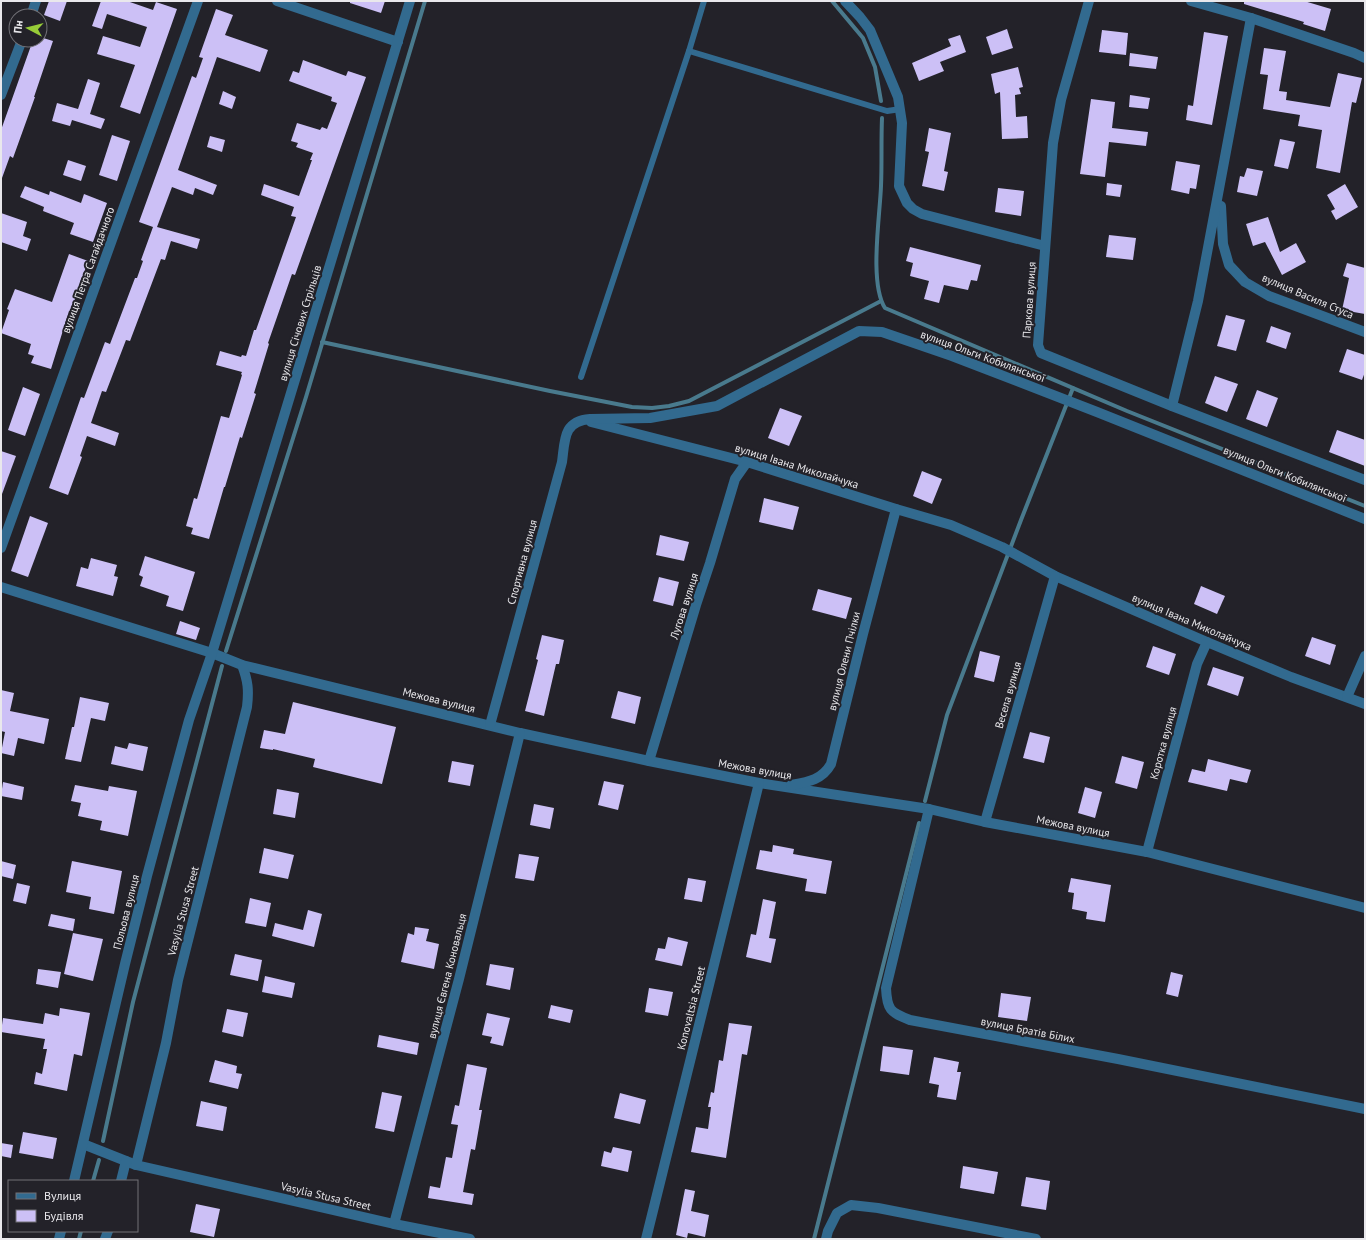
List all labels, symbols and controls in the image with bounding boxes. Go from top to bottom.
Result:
north arrow [8,8,48,48]
text: Пн [10,19,26,34]
street label: вулиця Петра Сагайдачного [59,205,117,335]
street label: Паркова вулиця [1019,261,1039,339]
street label: вулиця Січових Стрільців [276,263,324,383]
street label: вулиця Василя Стуса [1260,270,1356,322]
street label: вулиця Ольги Кобилянської [919,327,1047,385]
street label: вулиця Івана Миколайчука [733,441,861,491]
street label: вулиця Ольги Кобилянської [1221,443,1349,505]
street label: Спортивна вулиця [504,518,540,606]
street label: Лугова вулиця [666,571,701,642]
street label: вулиця Івана Миколайчука [1130,590,1254,654]
street label: вулиця Олени Пчілки [825,610,863,712]
street label: Весела вулиця [992,660,1024,730]
street label: Межова вулиця [401,684,477,716]
street label: Коротка вулиця [1147,705,1179,781]
street label: Межова вулиця [717,756,793,782]
street label: Межова вулиця [1035,812,1111,840]
street label: Vasylia Stusa Street [164,864,202,958]
street label: Польова вулиця [110,873,142,951]
street label: вулиця Євгена Коновальця [425,912,469,1040]
street label: Konovaltsia Street [674,965,708,1051]
street label: вулиця Братів Білих [980,1014,1077,1046]
street label: Vasylia Stusa Street [279,1179,373,1213]
legend [8,1180,138,1232]
text: Вулиця [44,1188,81,1203]
text: Будівля [44,1208,83,1223]

